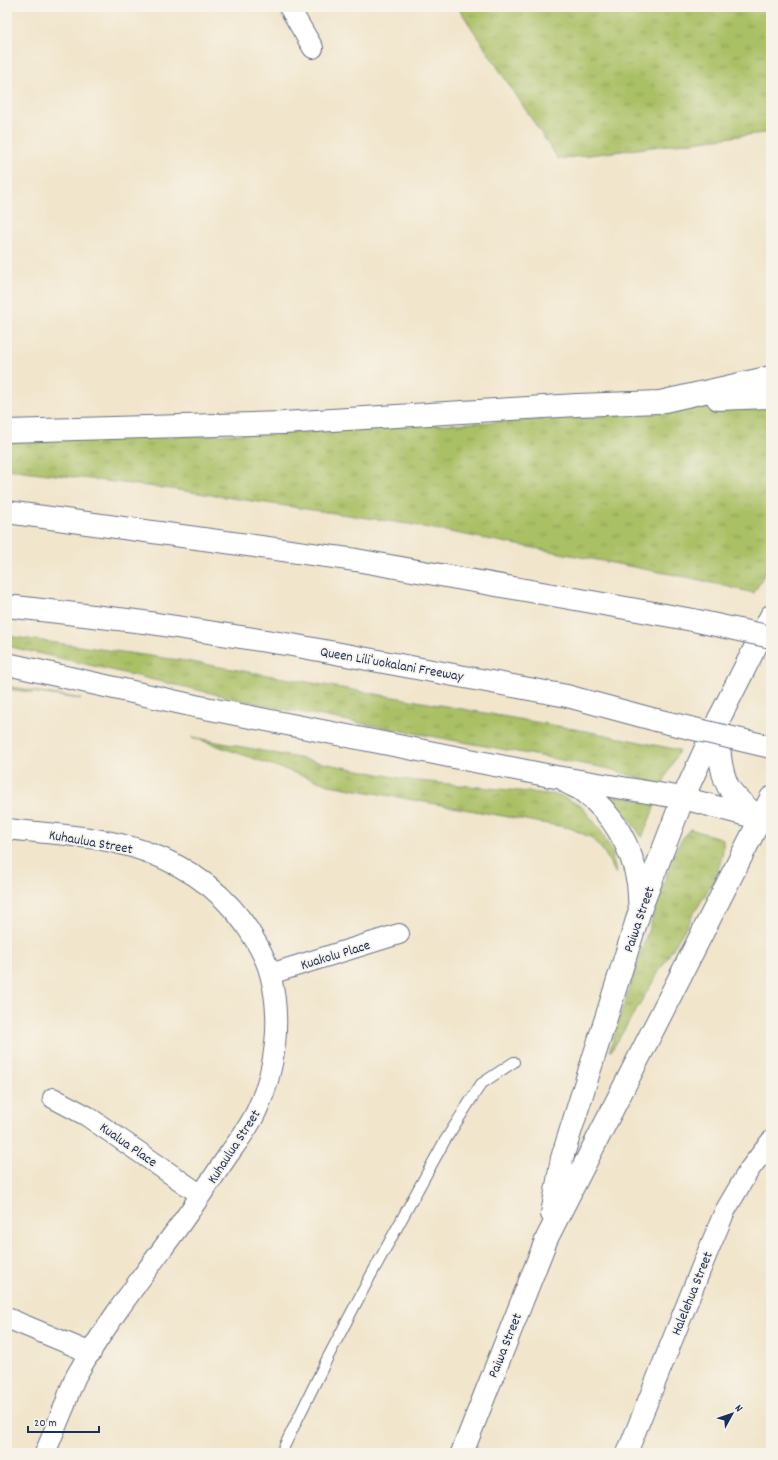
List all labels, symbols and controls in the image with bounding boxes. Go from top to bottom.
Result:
street label: Queen Liliʻuokalani Freeway [318,643,465,687]
street label: Kuhaulua Street [47,826,134,860]
street label: Paiwa Street [619,884,660,955]
street label: Kuakolu Place [298,936,373,976]
street label: Kuhaulua Street [203,1106,266,1188]
street label: Kualua Place [95,1118,161,1173]
street label: Halelehua Street [667,1249,719,1339]
street label: Paiwa Street [484,1310,528,1381]
north arrow [712,1394,752,1434]
text: N [730,1402,746,1417]
scale bar [28,1408,99,1434]
text: 20 m [34,1415,57,1432]

